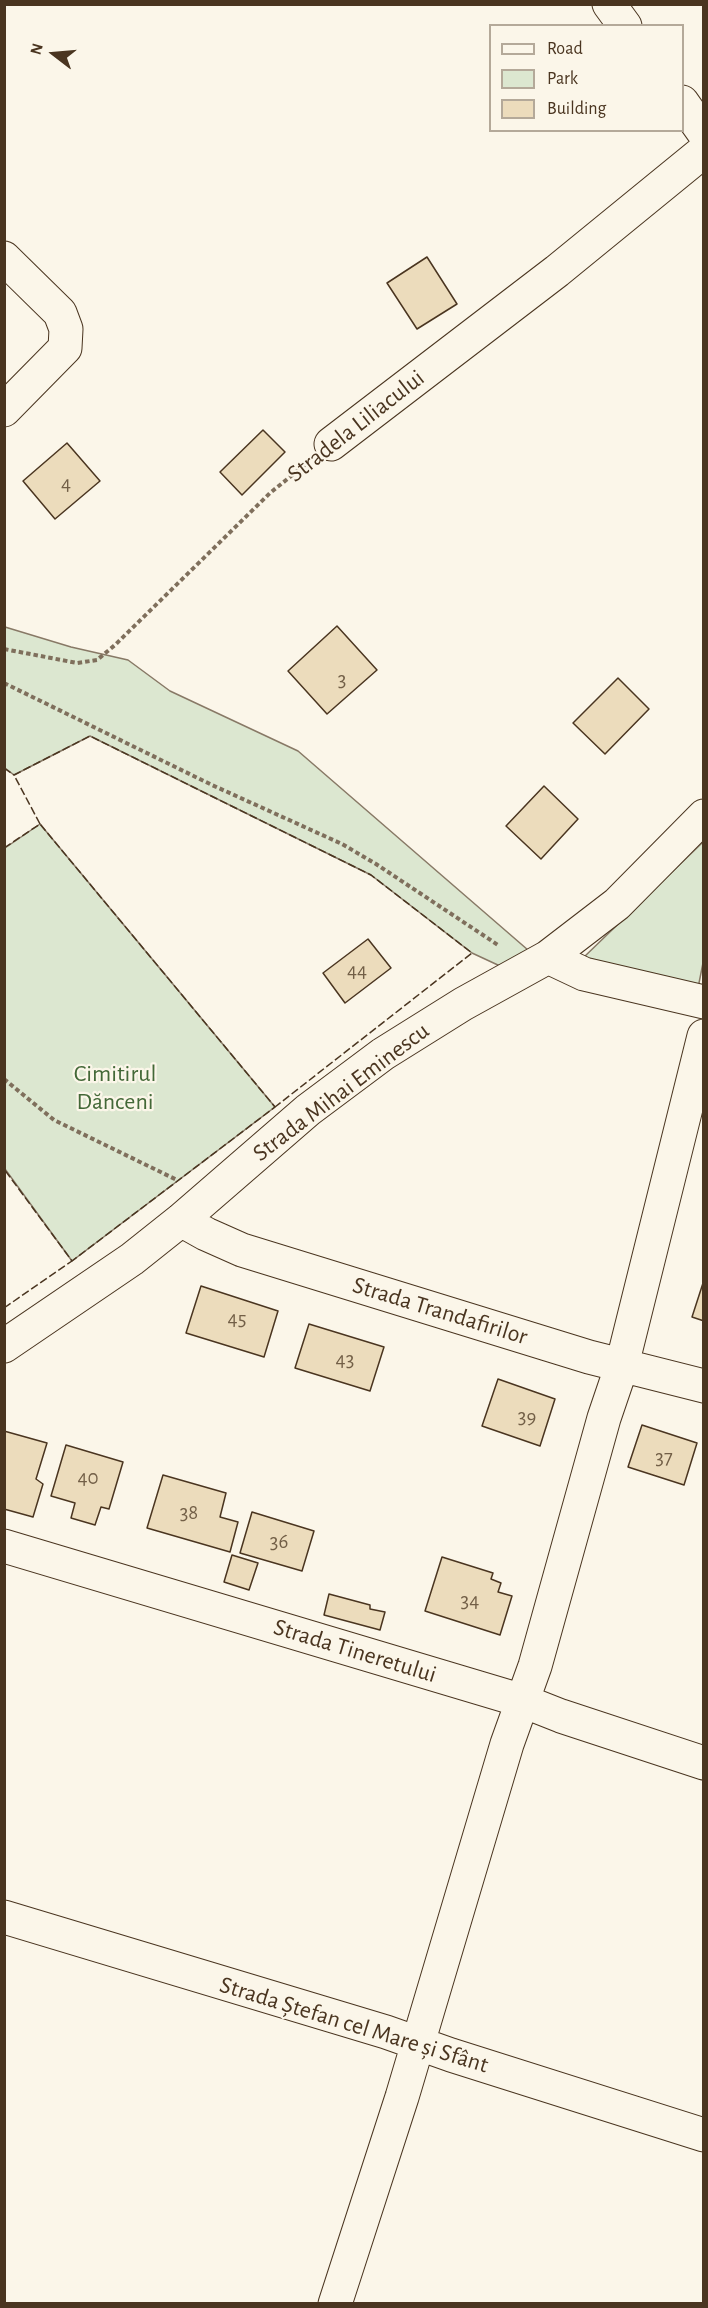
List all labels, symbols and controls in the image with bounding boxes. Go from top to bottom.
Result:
north arrow [24,24,84,84]
legend [489,24,684,132]
text: Road [547,40,583,58]
text: N [27,41,46,57]
text: Park [547,70,578,88]
text: Building [547,100,606,118]
street label: Stradela Liliacului [282,364,430,488]
house number: 4 [61,471,71,497]
house number: 3 [338,667,346,693]
house number: 44 [347,958,367,984]
street label: Strada Mihai Eminescu [247,1016,435,1168]
park label: Cimitirul Dănceni [74,1060,156,1116]
street label: Strada Trandafirilor [349,1271,531,1351]
house number: 45 [228,1306,246,1332]
house number: 43 [336,1347,354,1373]
house number: 39 [518,1404,536,1430]
house number: 37 [655,1445,673,1471]
house number: 40 [77,1465,99,1491]
house number: 38 [180,1500,198,1526]
house number: 36 [270,1529,288,1555]
house number: 34 [461,1588,479,1614]
street label: Strada Tineretului [270,1613,440,1689]
street label: Strada Ștefan cel Mare și Sfânt [216,1970,492,2080]

